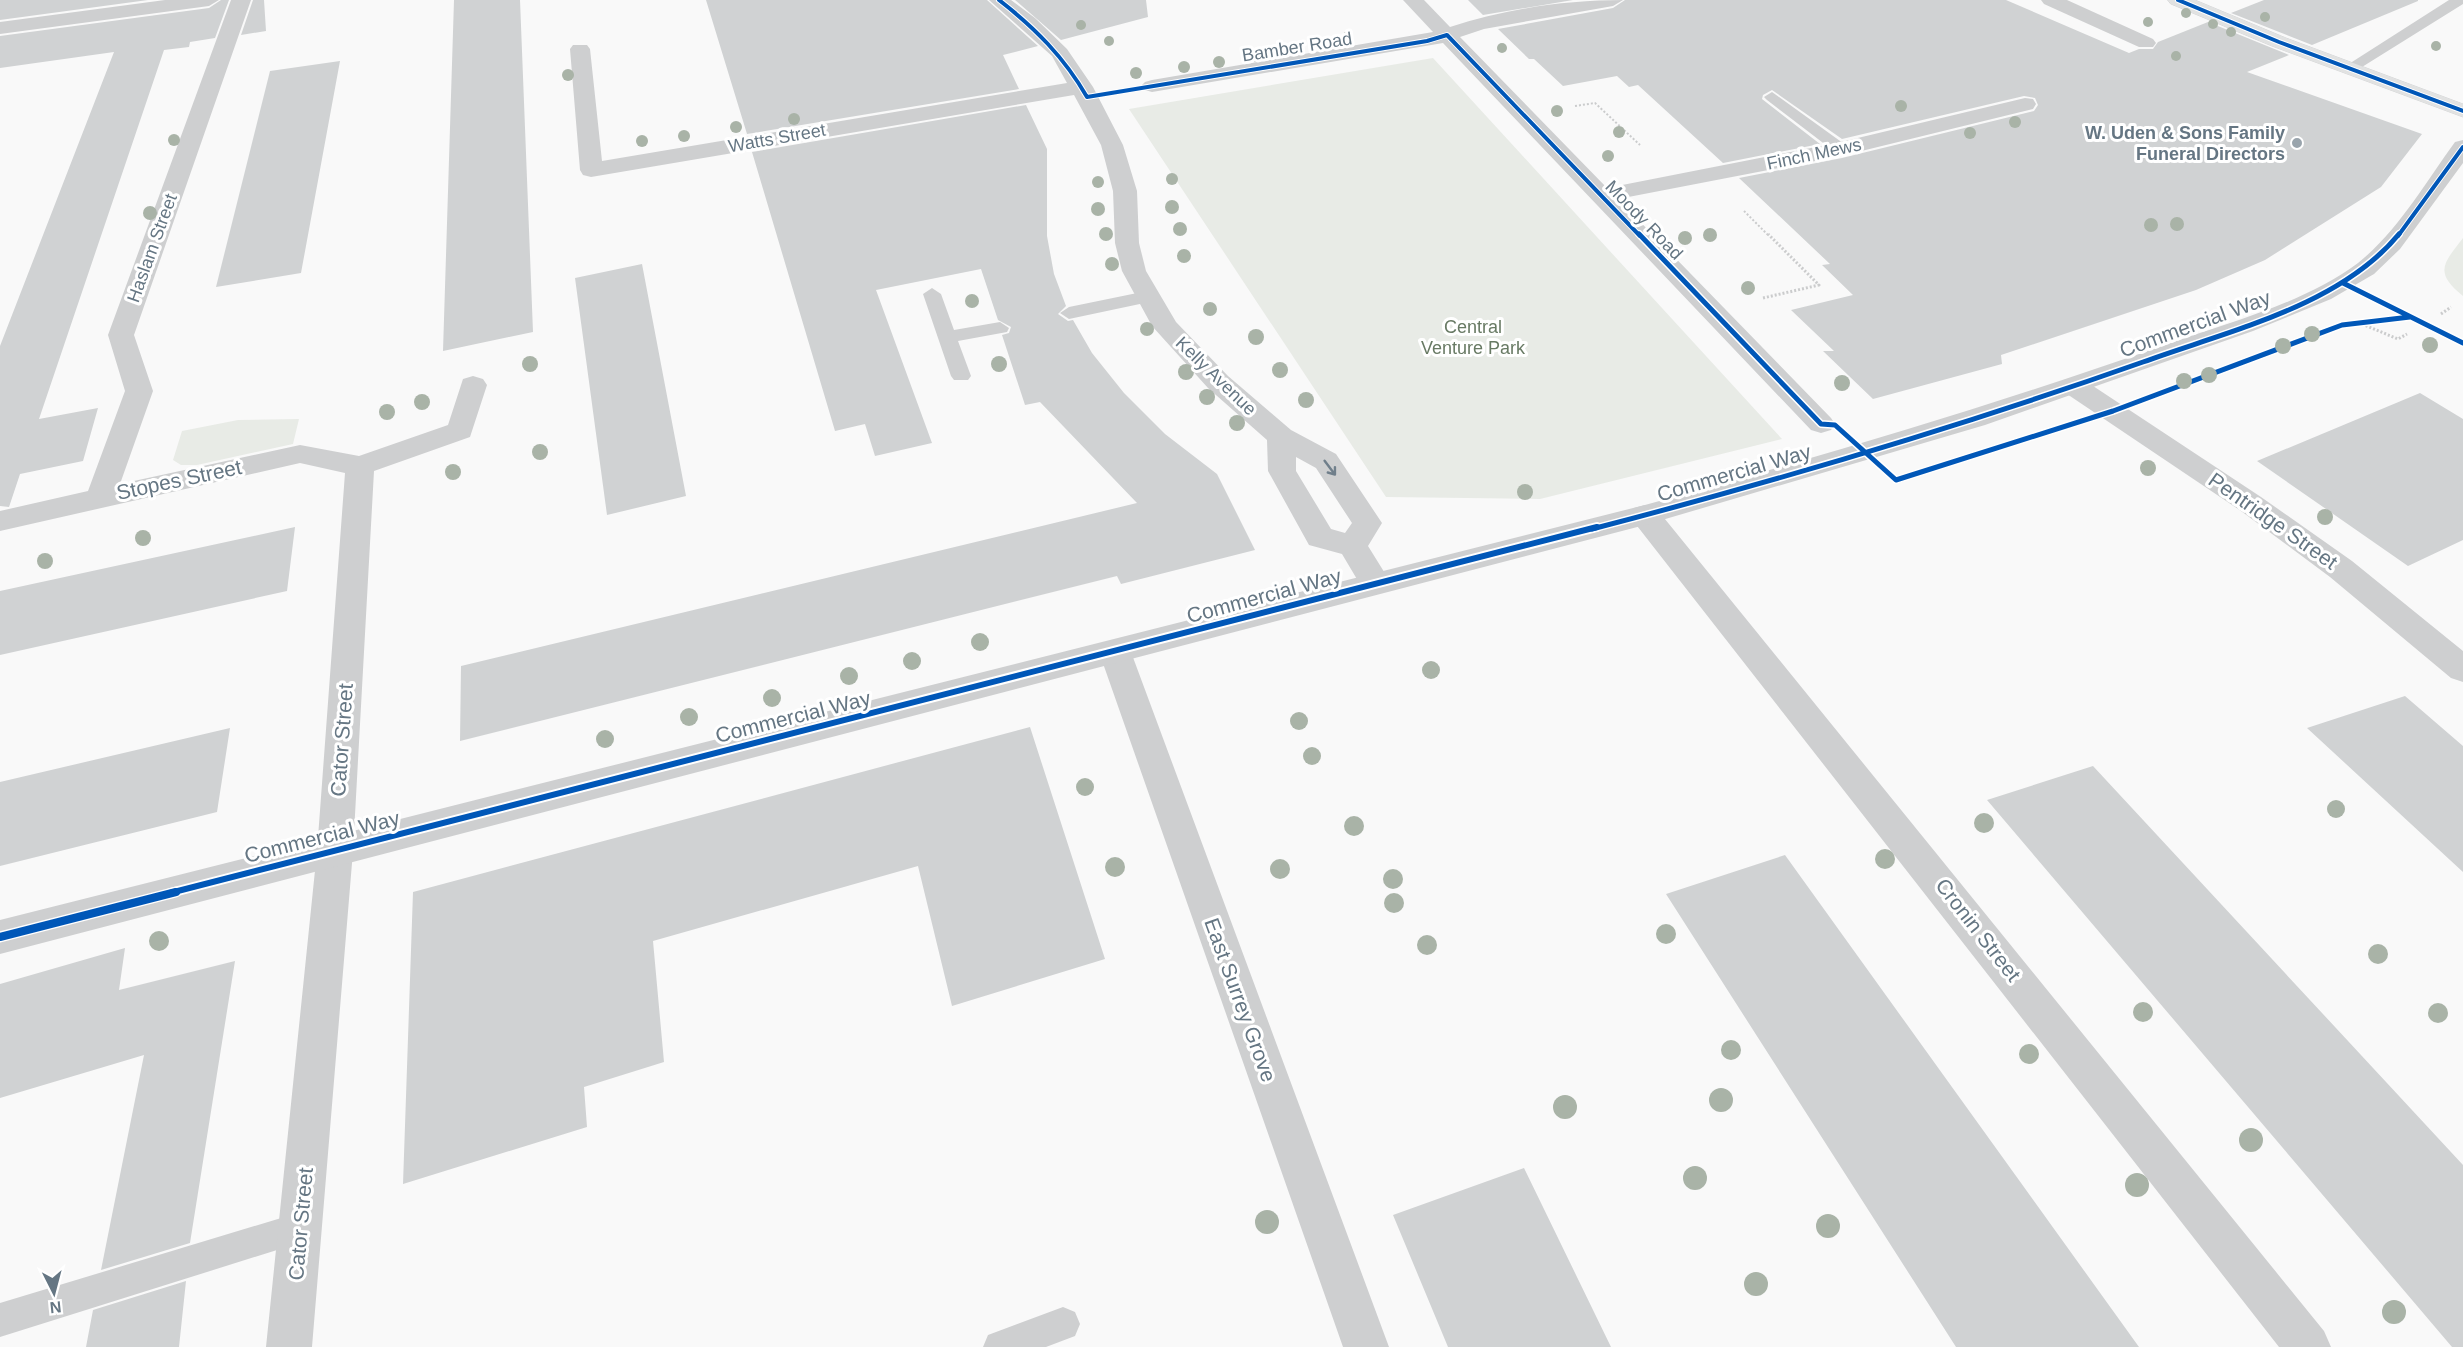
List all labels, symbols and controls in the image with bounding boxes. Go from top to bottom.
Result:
street label: Bamber Road [1241,28,1353,66]
street label: Watts Street [727,120,827,156]
place label: W. Uden & Sons Family Funeral Directors [2085,123,2285,164]
street label: Finch Mews [1765,134,1863,174]
marker: W. Uden & Sons Family Funeral Directors [2290,136,2304,150]
street label: Moody Road [1601,176,1687,264]
street label: Haslam Street [123,191,181,305]
street label: Commercial Way [2116,285,2274,362]
park label: Central Venture Park [1421,317,1526,358]
street label: Kelly Avenue [1172,333,1260,419]
street label: Commercial Way [1654,439,1814,505]
street label: Stopes Street [114,455,244,504]
one-way arrow [1323,460,1336,476]
street label: Pentridge Street [2205,468,2342,574]
street label: Commercial Way [1184,564,1344,627]
street label: Cator Street [326,683,357,797]
street label: Commercial Way [713,686,873,747]
street label: Commercial Way [242,806,402,867]
street label: Cronin Street [1931,874,2026,986]
street label: East Surrey Grove [1200,915,1281,1085]
street label: Cator Street [284,1166,317,1281]
north arrow [24,1263,84,1323]
text: N [49,1298,62,1316]

